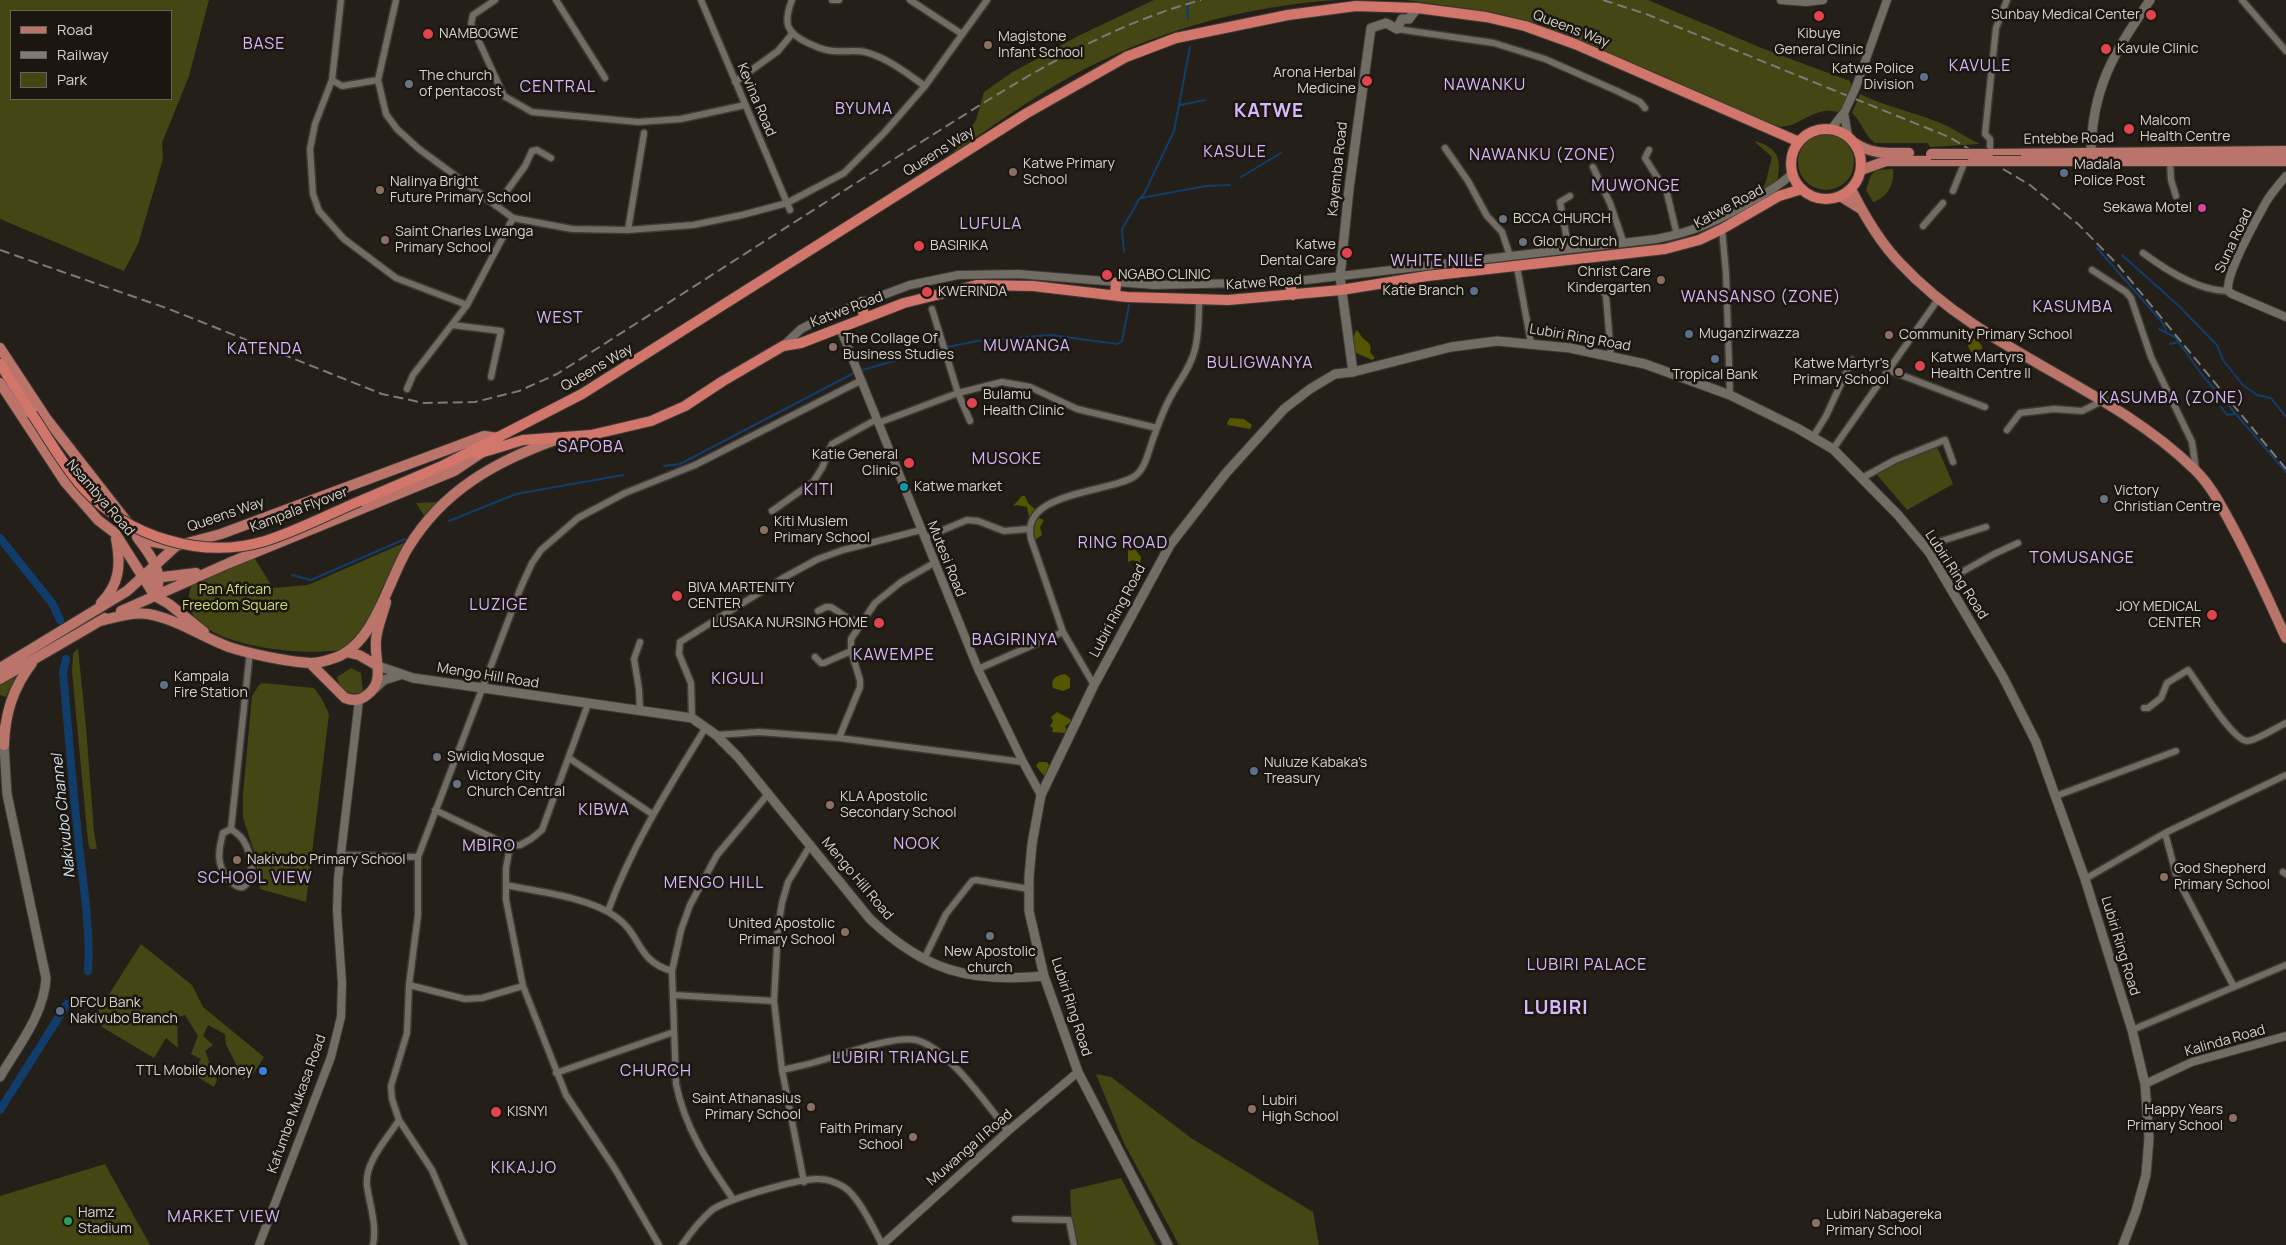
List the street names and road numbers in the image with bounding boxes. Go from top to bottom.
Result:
street label: Queens Way [1531,7,1611,51]
street label: Kevina Road [733,61,779,139]
street label: Kayemba Road [1325,121,1351,217]
street label: Queens Way [901,124,977,180]
street label: Entebbe Road [2024,130,2114,148]
street label: Katwe Road [1691,182,1767,232]
street label: Suna Road [2212,206,2256,276]
street label: Katwe Road [1225,272,1303,294]
street label: Katwe Road [808,288,886,332]
street label: Lubiri Ring Road [1528,321,1632,355]
street label: Queens Way [558,341,636,395]
street label: Nsambya Road [62,457,138,539]
street label: Kampala Flyover [248,484,350,536]
street label: Queens Way [185,494,267,536]
street label: Mutesi Road [923,519,969,599]
street label: Lubiri Ring Road [1921,527,1991,623]
street label: Lubiri Ring Road [1086,562,1150,660]
street label: Mengo Hill Road [436,660,540,692]
street label: Mengo Hill Road [818,834,896,924]
street label: Lubiri Ring Road [2097,894,2143,998]
street label: Lubiri Ring Road [1047,956,1095,1058]
street label: Kalinda Road [2183,1021,2267,1061]
street label: Kafumbe Mukasa Road [264,1032,330,1176]
street label: Muwanga II Road [924,1106,1016,1190]

